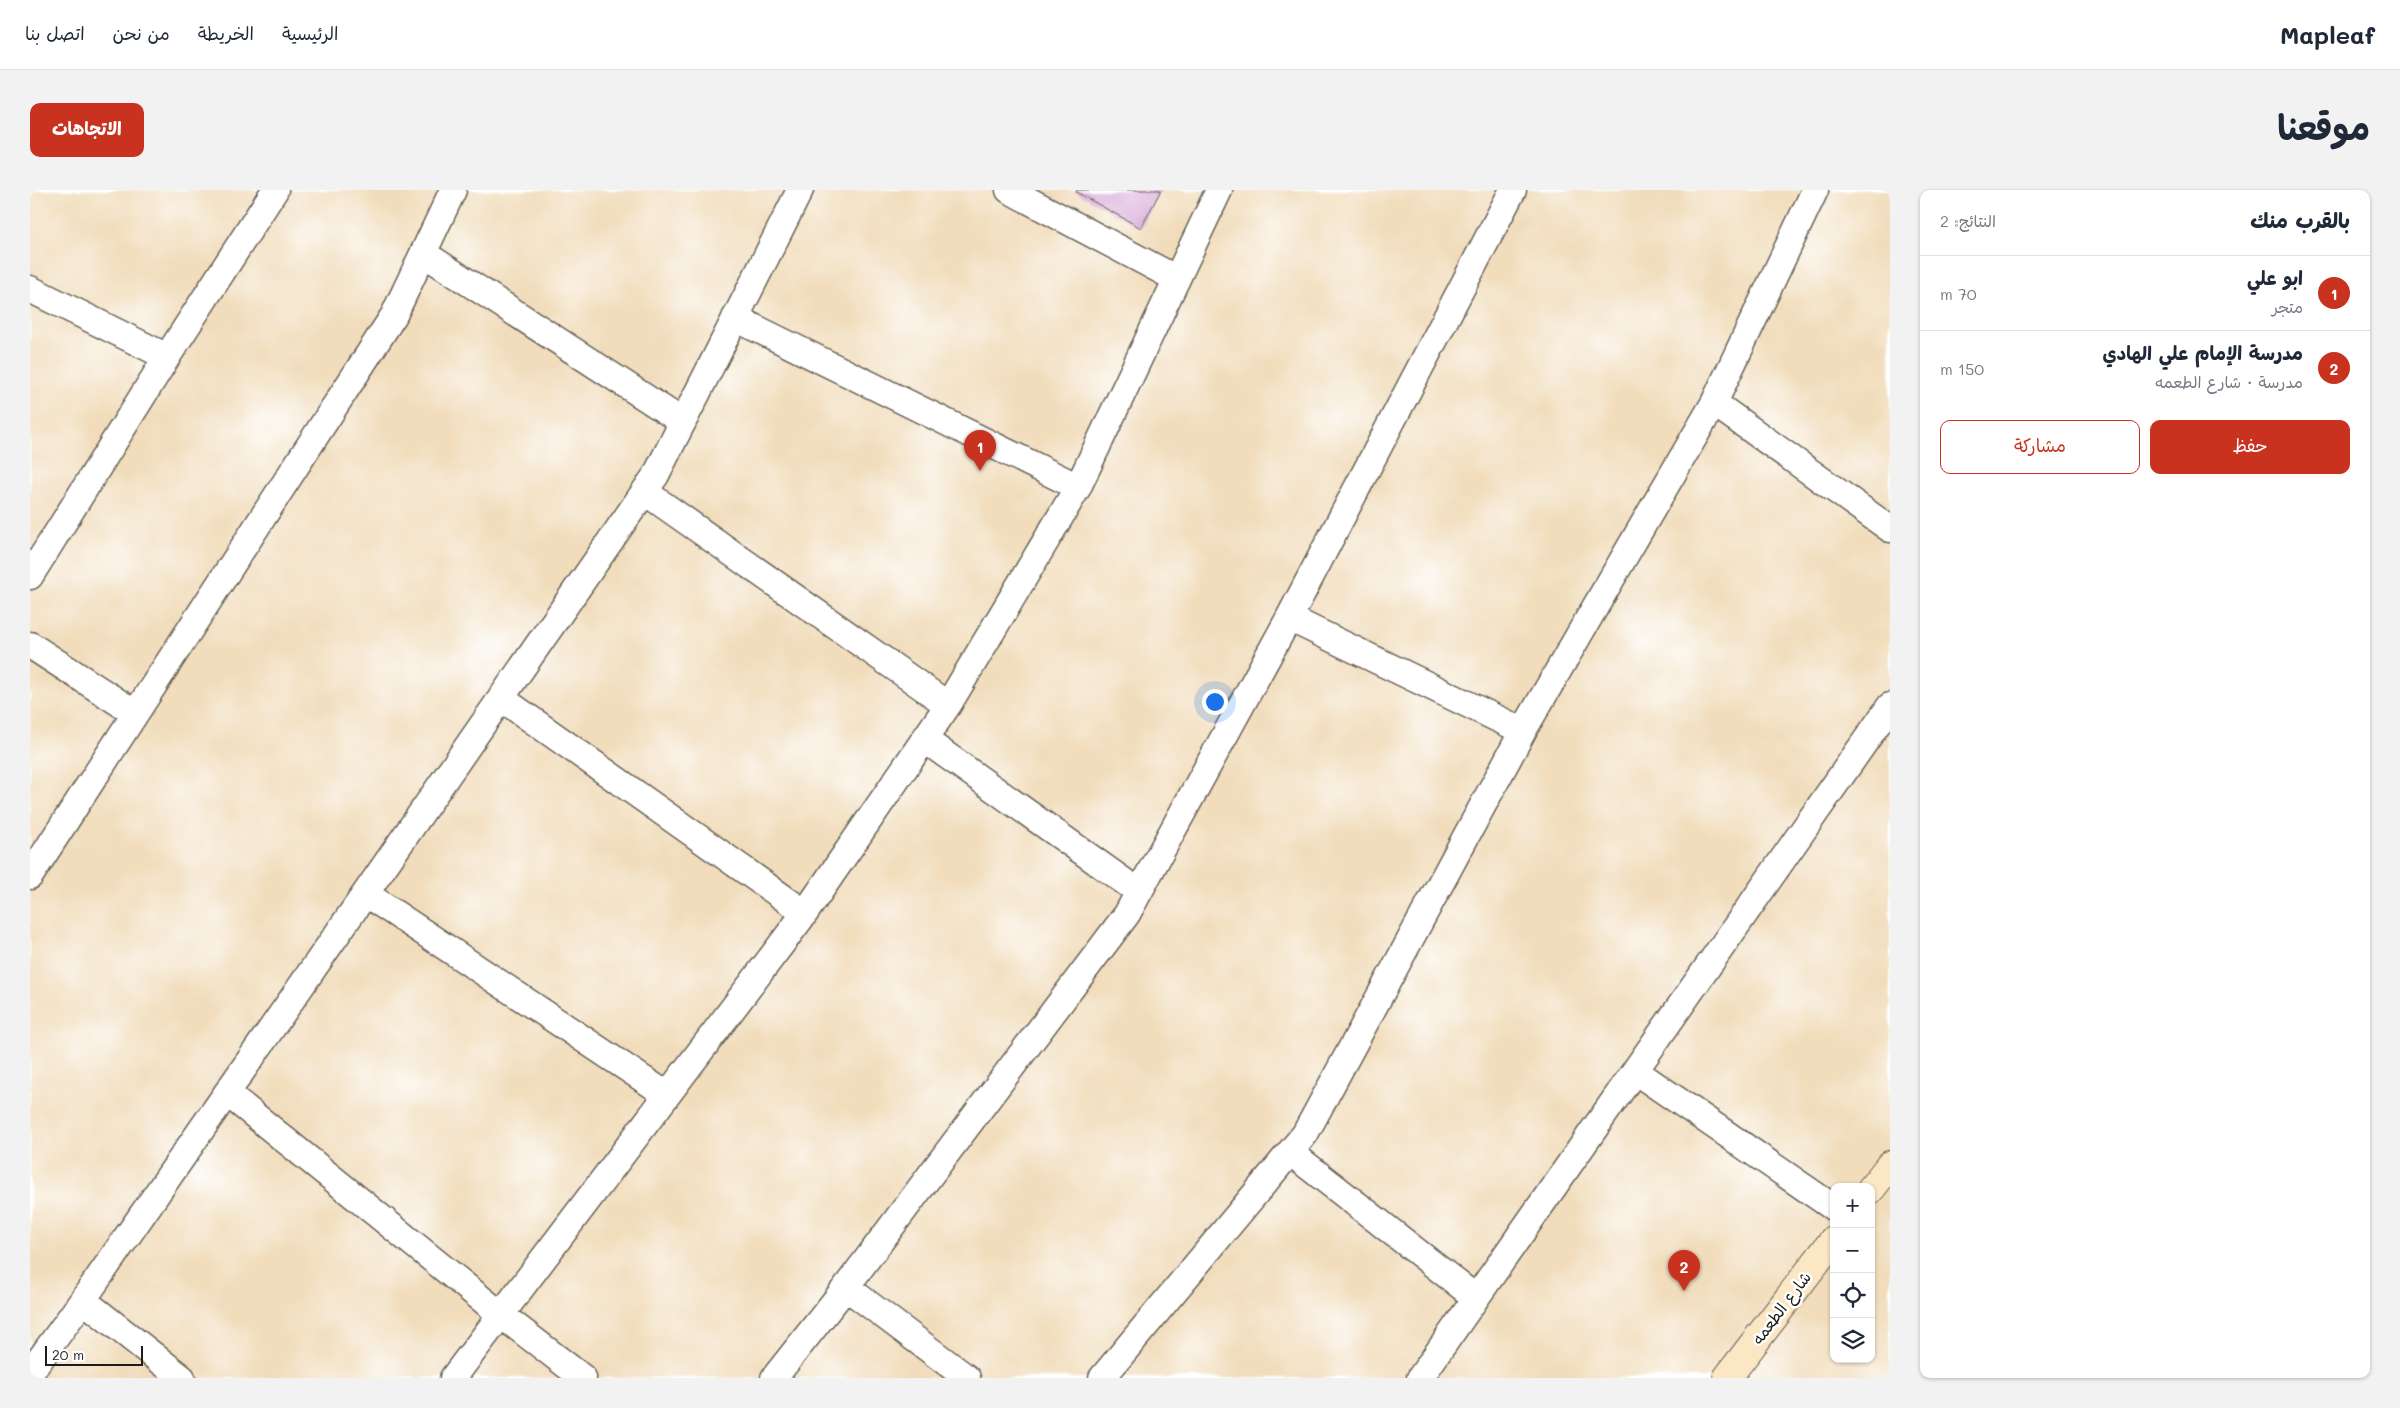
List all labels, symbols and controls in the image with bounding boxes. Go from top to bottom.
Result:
text: Mapleaf [2280,19,2375,50]
text: اتصل بنا [25,21,85,45]
text: من نحن [113,21,170,45]
text: الخريطة [198,21,254,45]
text: الرئيسية [282,21,338,45]
button: الاتجاهات [30,103,144,157]
text: موقعنا [2277,103,2370,149]
text: بالقرب منك [2250,206,2350,233]
text: النتائج: 2 [1940,210,1996,231]
text: ابو علي [2247,265,2303,290]
text: 70 m [1940,283,1977,304]
text: 1 [2330,283,2338,304]
text: متجر [2272,296,2303,317]
text: مدرسة الإمام علي الهادي [2102,340,2303,365]
text: 150 m [1940,358,1984,379]
text: 2 [2330,358,2338,379]
text: مدرسة · شارع الطعمه [2155,371,2303,392]
button: مشاركة [1940,420,2140,474]
button: حفظ [2150,420,2350,474]
pin: 1 [964,430,996,471]
your location [1202,689,1228,715]
map controls [1830,1183,1875,1363]
button: + [1830,1183,1875,1228]
button: − [1830,1228,1875,1273]
pin: 2 [1668,1250,1700,1291]
street label: شارع الطعمه [1746,1267,1817,1350]
button: locate [1830,1273,1875,1318]
button: layers [1830,1318,1875,1363]
scale bar [45,1343,142,1366]
text: 20 m [52,1345,84,1364]

